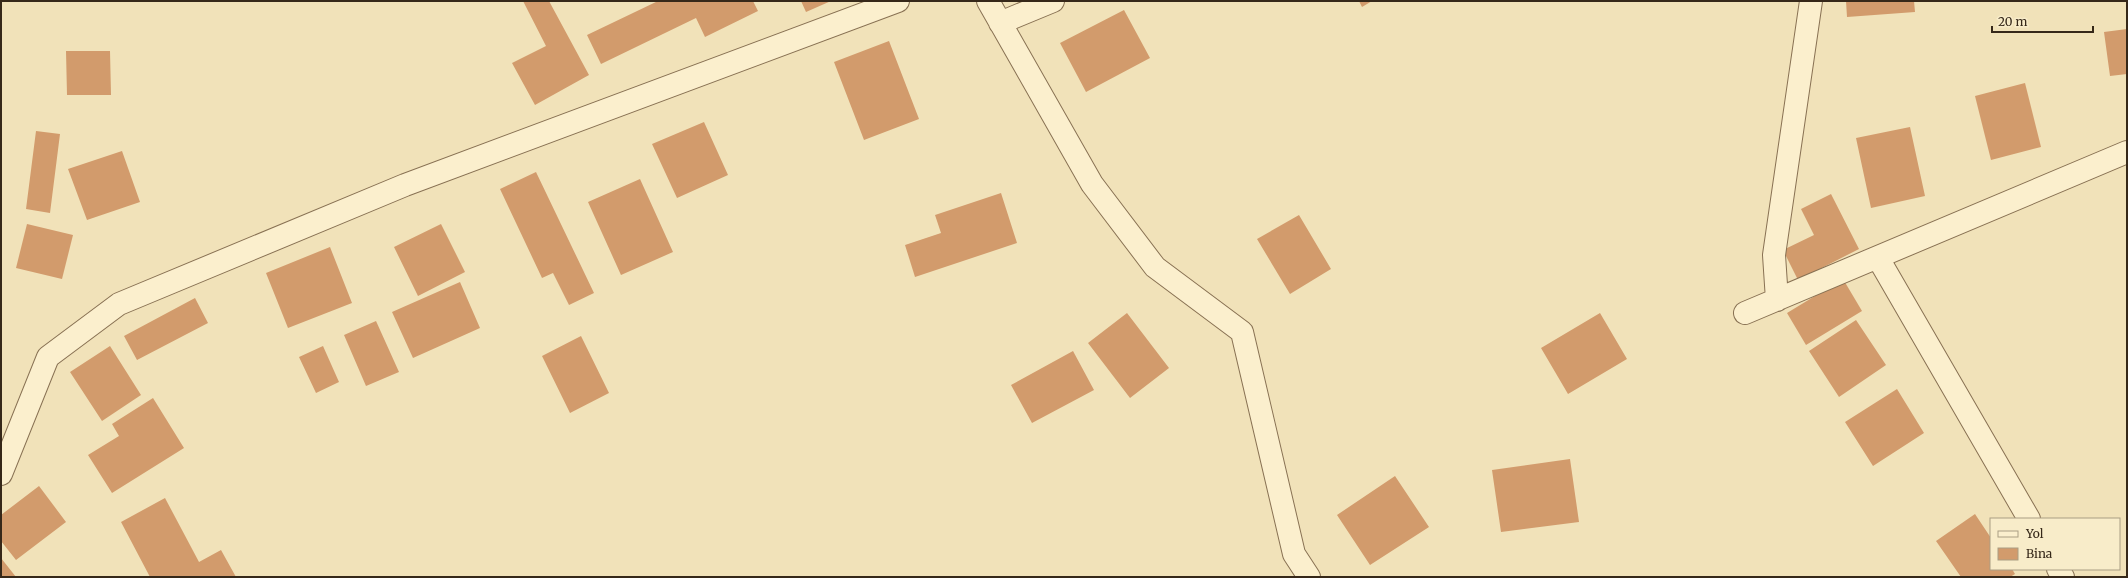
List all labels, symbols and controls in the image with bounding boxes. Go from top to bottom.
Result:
scale bar [1992,8,2093,34]
text: 20 m [1998,14,2027,29]
legend [1990,518,2120,570]
text: Yol [2025,526,2044,541]
text: Bina [2026,546,2053,561]

